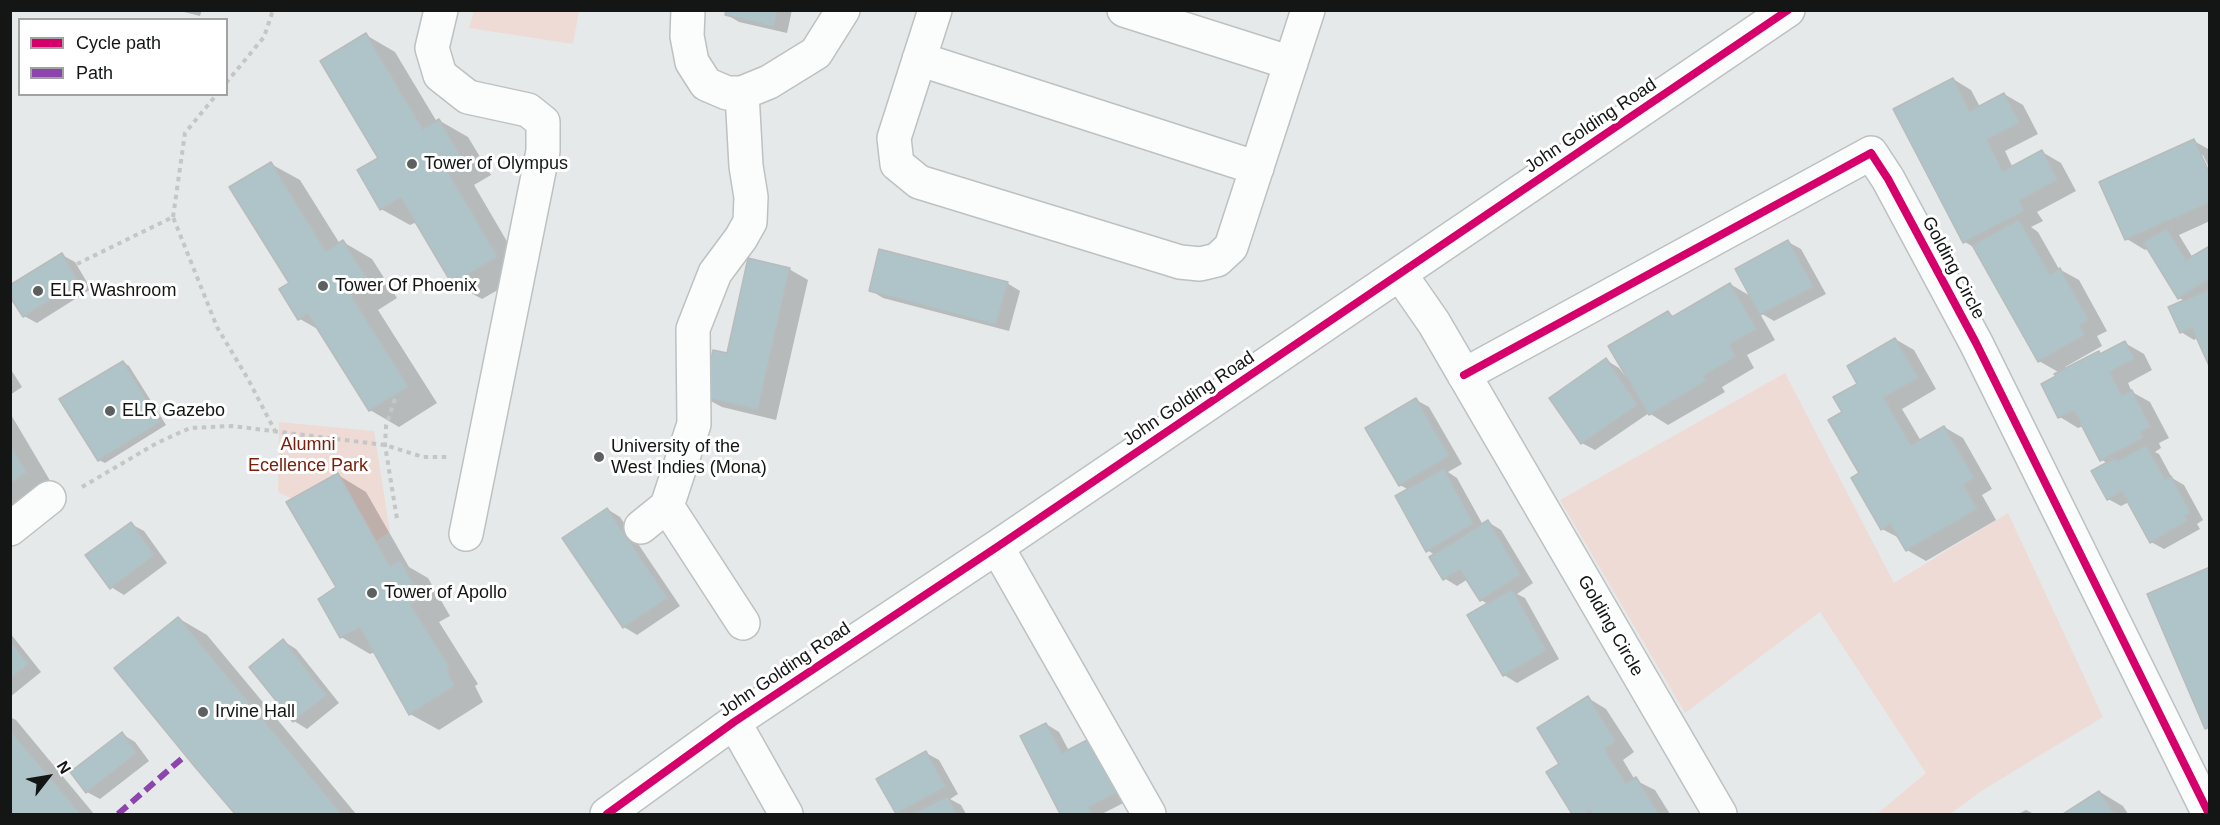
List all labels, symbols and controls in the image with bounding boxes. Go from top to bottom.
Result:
legend [18,18,228,96]
text: Cycle path [76,33,161,53]
text: Path [76,63,113,83]
street label: John Golding Road [1521,74,1661,178]
place label: Tower of Olympus [424,153,568,175]
marker: Tower of Olympus [405,157,419,171]
street label: Golding Circle [1917,213,1989,323]
place label: Tower Of Phoenix [335,275,477,297]
marker: Tower Of Phoenix [316,279,330,293]
place label: ELR Washroom [50,280,176,302]
marker: ELR Washroom [31,284,45,298]
street label: John Golding Road [1119,347,1259,451]
place label: ELR Gazebo [122,400,225,422]
marker: ELR Gazebo [103,404,117,418]
park label: Alumni Ecellence Park [248,434,368,476]
place label: University of the West Indies (Mona) [611,436,767,478]
marker: University of the West Indies (Mona) [592,450,606,464]
street label: Golding Circle [1572,572,1648,680]
place label: Tower of Apollo [384,582,507,604]
marker: Tower of Apollo [365,586,379,600]
street label: John Golding Road [715,618,855,722]
place label: Irvine Hall [215,701,295,723]
marker: Irvine Hall [196,705,210,719]
north arrow [18,747,78,807]
text: N [54,758,74,777]

